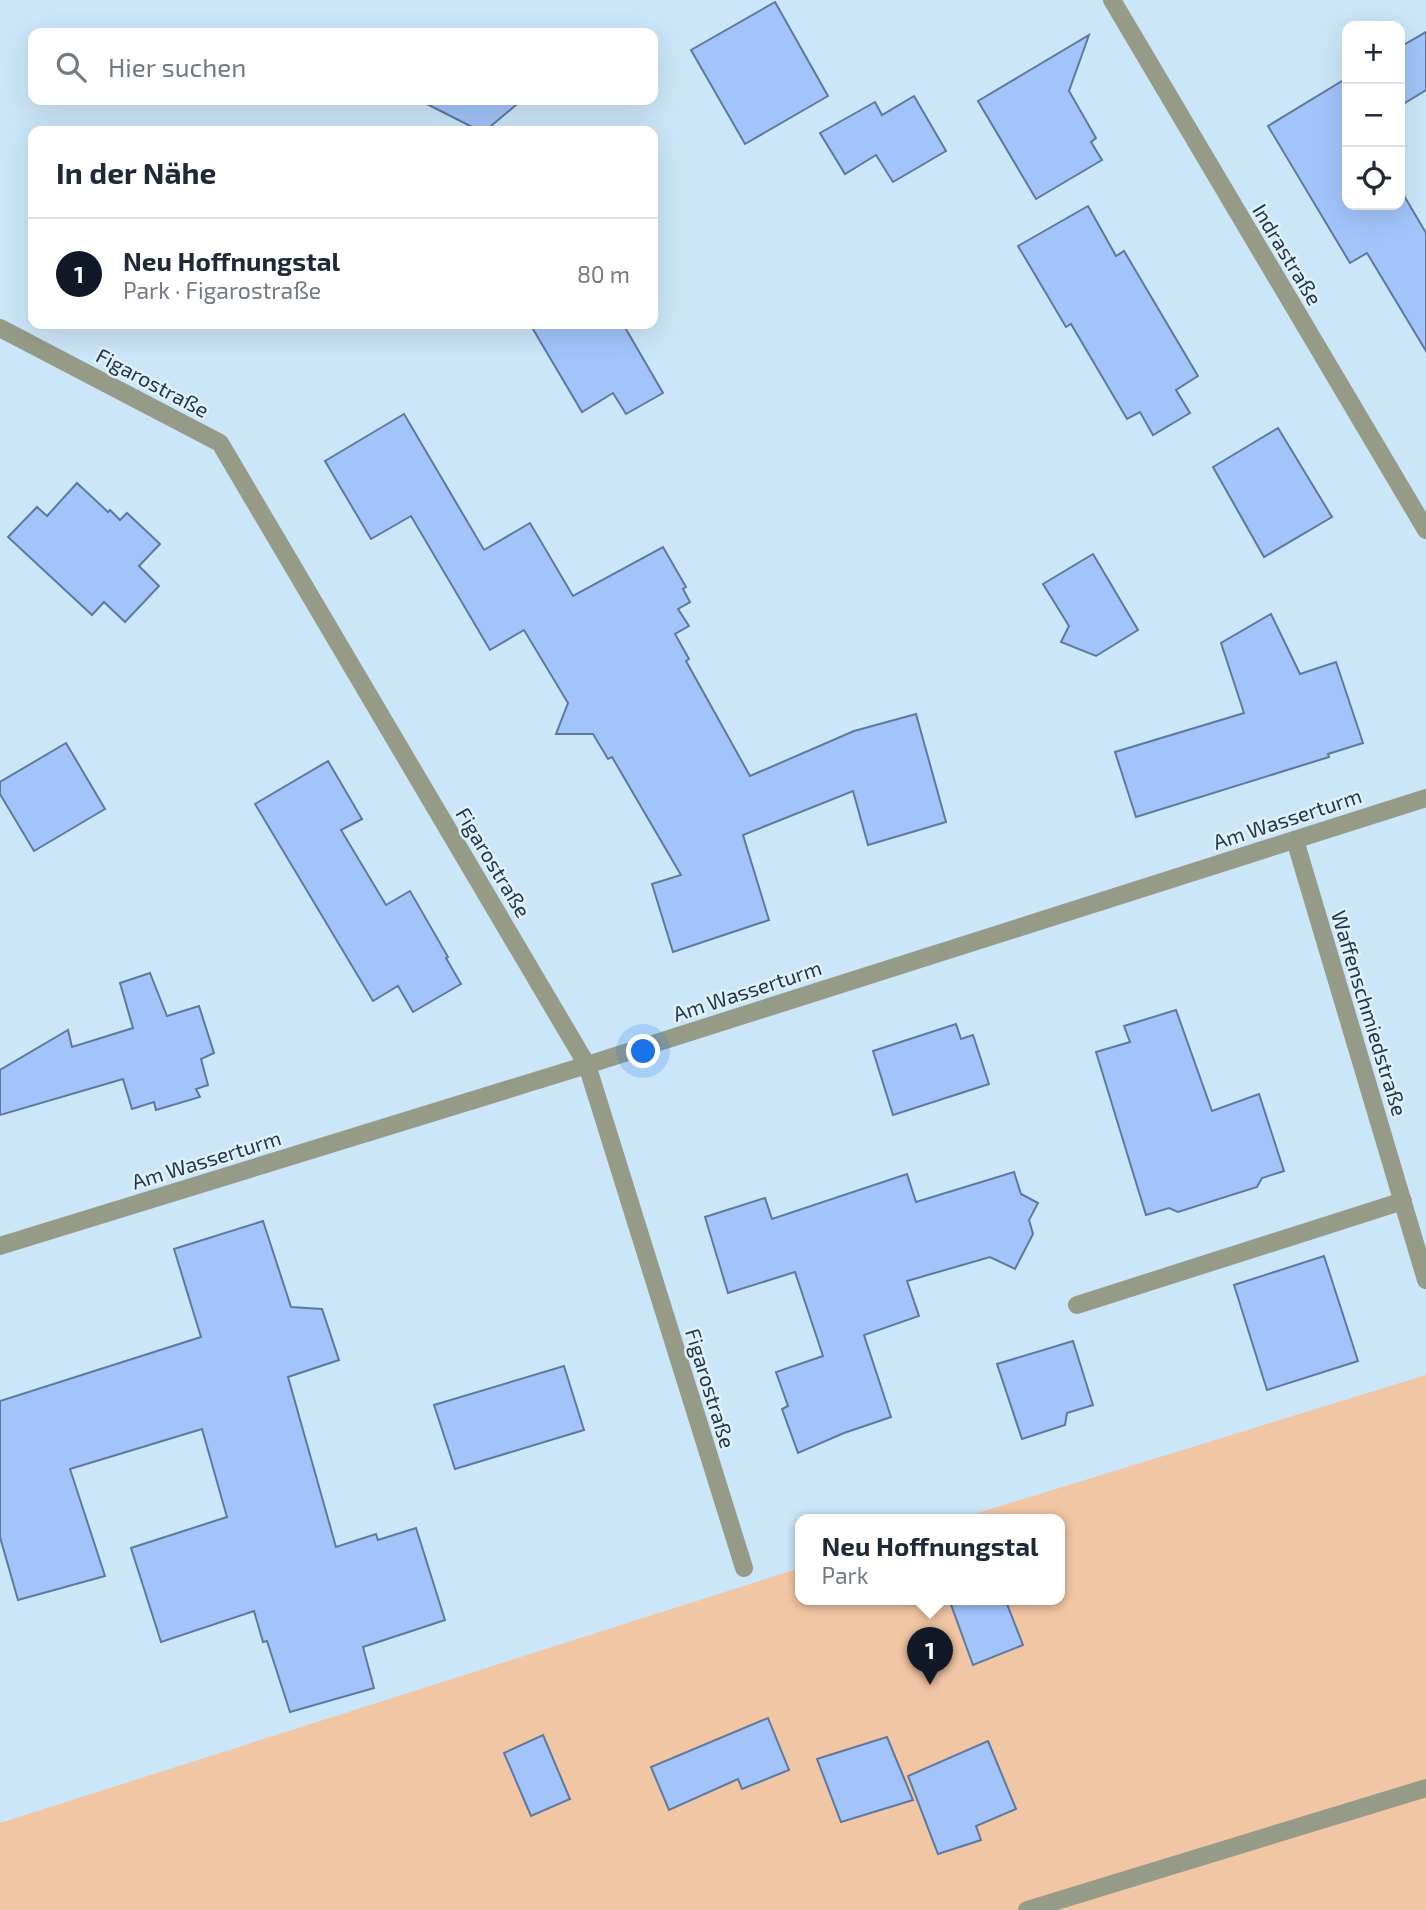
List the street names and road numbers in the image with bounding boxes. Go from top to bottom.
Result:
street label: Indrastraße [1248,199,1328,309]
street label: Figarostraße [92,342,214,422]
street label: Am Wasserturm [1209,782,1365,854]
street label: Figarostraße [451,802,537,922]
street label: Waffenschmiedstraße [1327,907,1413,1119]
street label: Am Wasserturm [669,954,825,1026]
street label: Am Wasserturm [128,1124,284,1194]
street label: Figarostraße [681,1325,741,1451]

